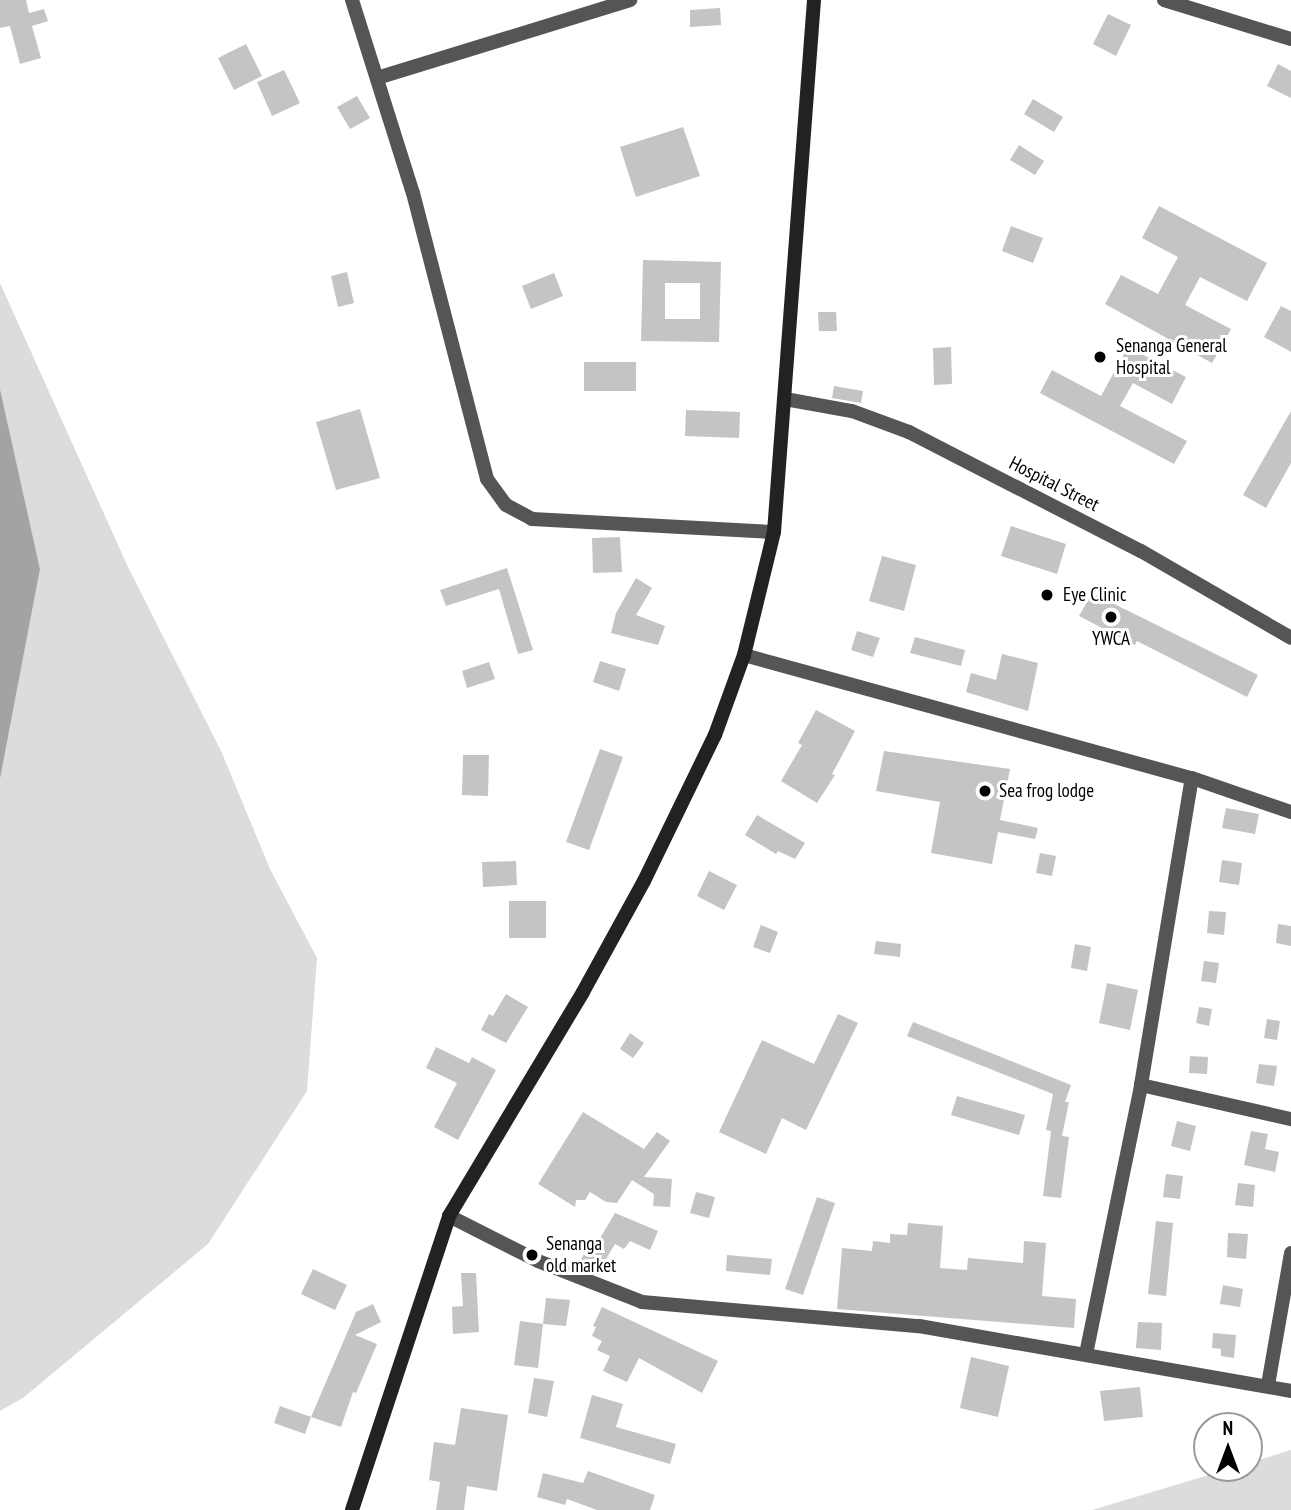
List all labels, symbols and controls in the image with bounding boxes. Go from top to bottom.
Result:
place label: Senanga General Hospital [1116,335,1227,379]
marker: Senanga General Hospital [1090,347,1110,367]
street label: Hospital Street [1005,452,1103,516]
place label: Eye Clinic [1063,584,1127,606]
marker: Eye Clinic [1037,585,1057,605]
marker: YWCA [1103,609,1119,625]
place label: YWCA [1092,628,1130,650]
place label: Sea frog lodge [999,780,1094,802]
marker: Sea frog lodge [977,783,993,799]
place label: Senanga old market [546,1233,616,1277]
marker: Senanga old market [524,1247,540,1263]
north arrow [1193,1412,1263,1482]
text: N [1223,1416,1233,1440]

